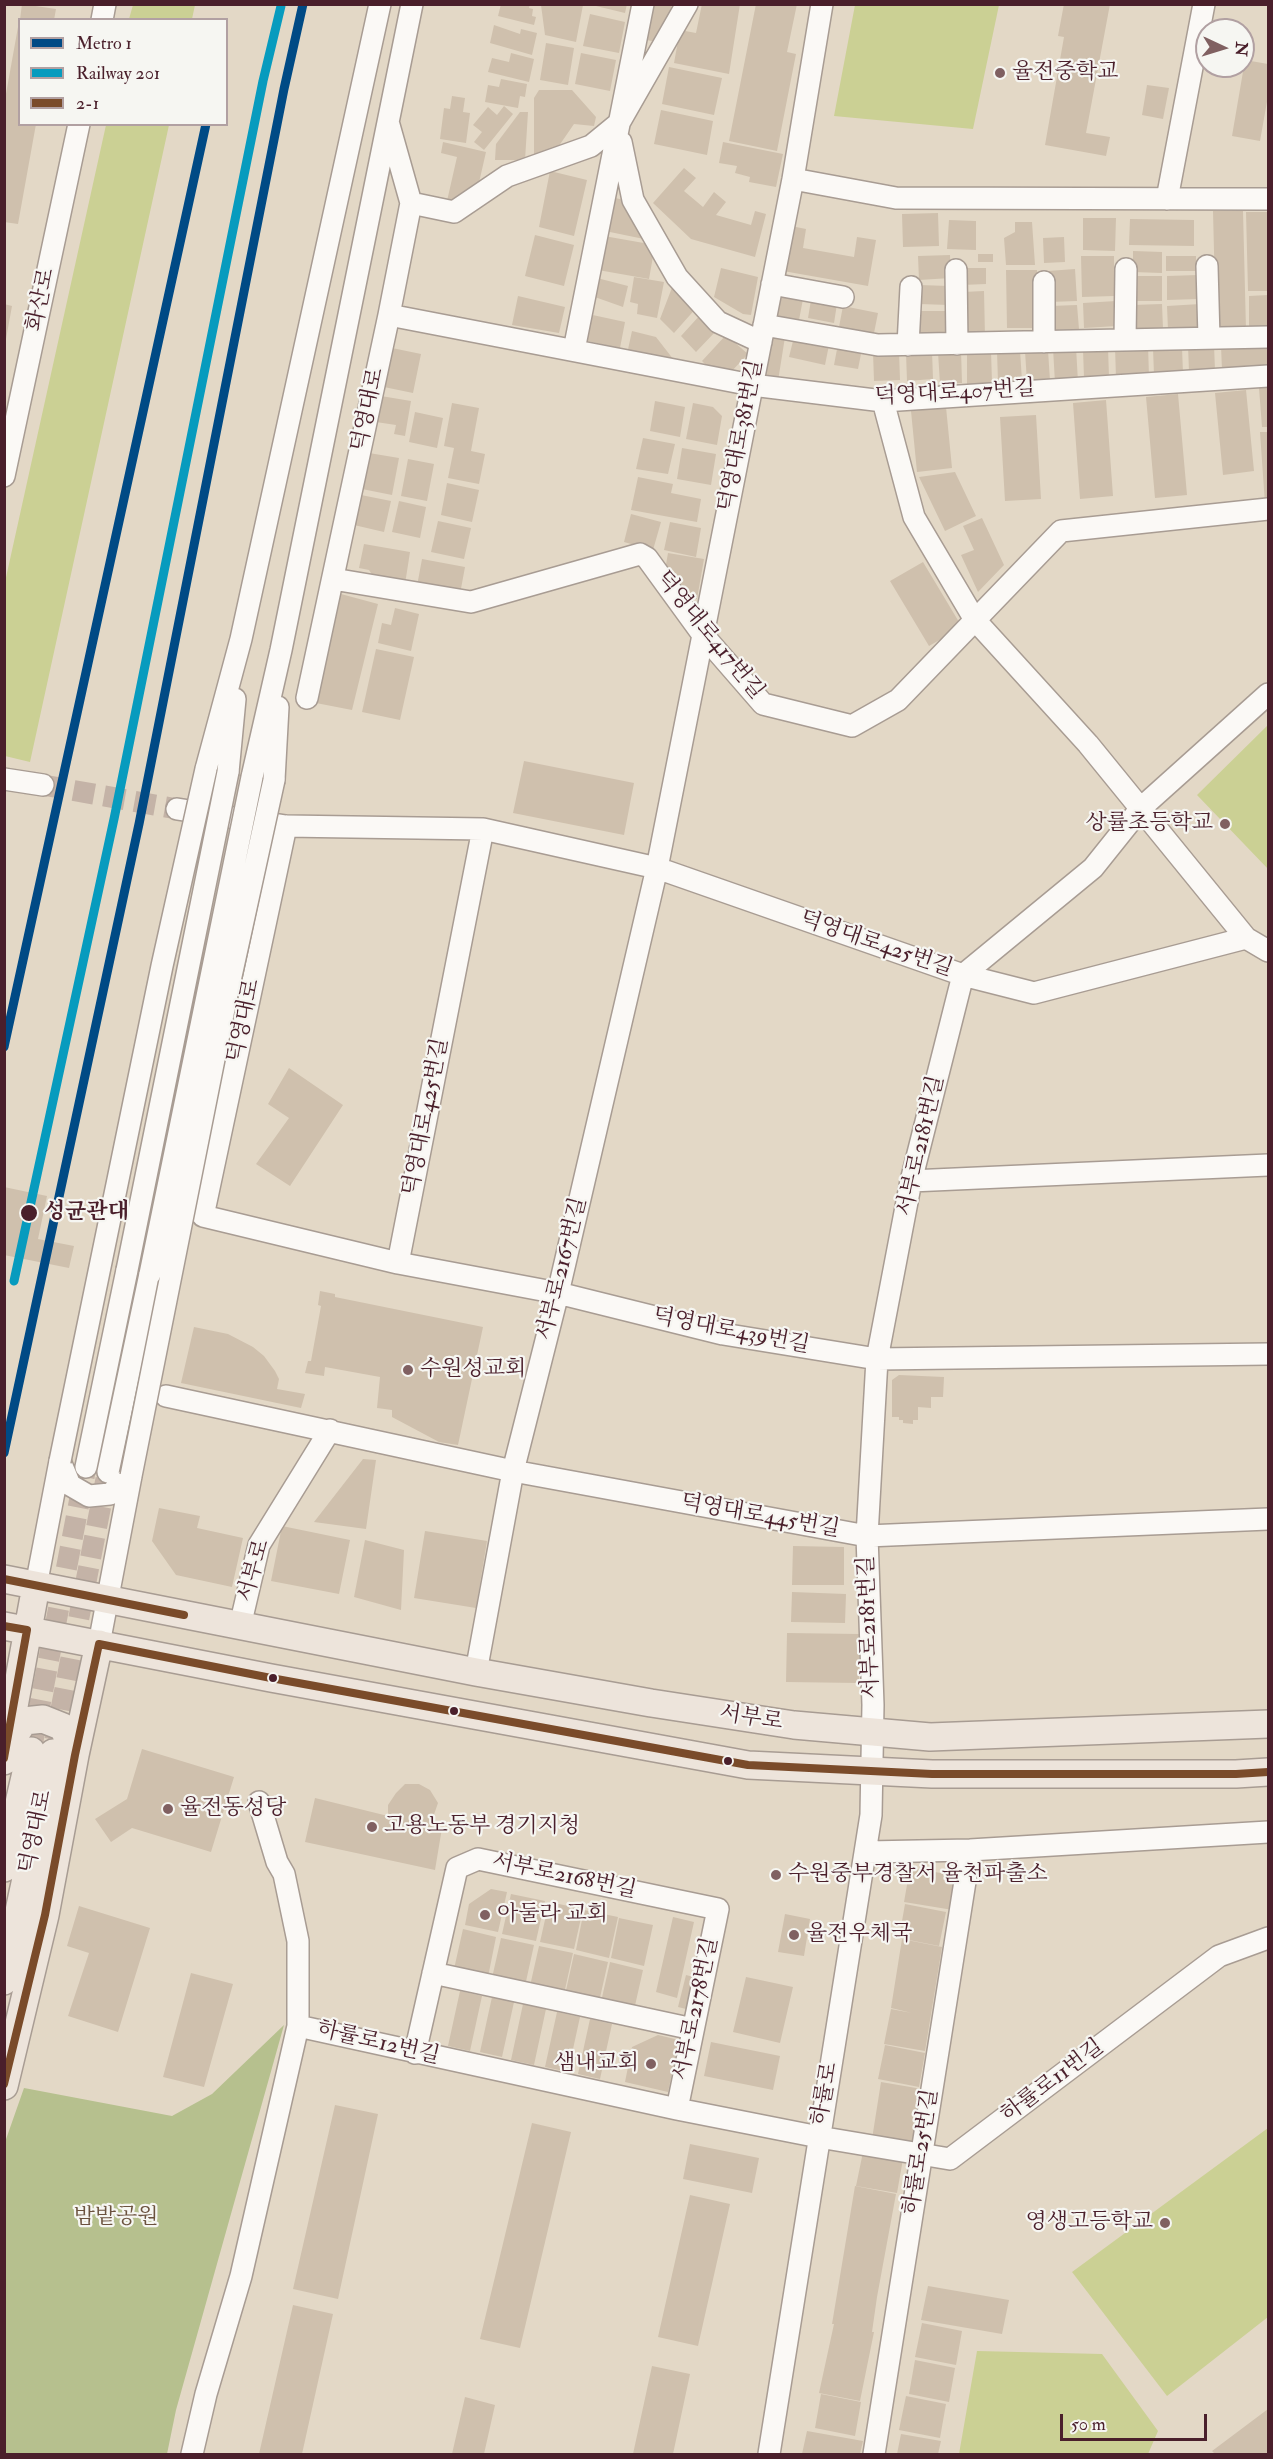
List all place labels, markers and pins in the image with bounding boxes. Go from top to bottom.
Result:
place label: 율전중학교 [1012,60,1118,86]
marker: 율전중학교 [993,66,1007,80]
place label: 상률초등학교 [1085,811,1213,837]
marker: 상률초등학교 [1218,817,1232,831]
place label: 성균관대 [44,1200,129,1226]
marker: 성균관대 [19,1203,39,1223]
place label: 수원성교회 [420,1357,526,1383]
marker: 수원성교회 [401,1363,415,1377]
unlabelled marker [267,1672,279,1684]
unlabelled marker [448,1705,460,1717]
unlabelled marker [722,1755,734,1767]
place label: 율전동성당 [180,1796,286,1822]
marker: 율전동성당 [161,1802,175,1816]
place label: 고용노동부 경기지청 [384,1814,580,1840]
marker: 고용노동부 경기지청 [365,1820,379,1834]
place label: 수원중부경찰서 율천파출소 [788,1862,1048,1888]
marker: 수원중부경찰서 율천파출소 [769,1868,783,1882]
place label: 아둘라 교회 [497,1902,608,1928]
marker: 아둘라 교회 [478,1908,492,1922]
place label: 율전우체국 [806,1922,912,1948]
marker: 율전우체국 [787,1928,801,1942]
place label: 샘내교회 [554,2051,639,2077]
marker: 샘내교회 [644,2057,658,2071]
place label: 영생고등학교 [1025,2210,1153,2236]
marker: 영생고등학교 [1158,2216,1172,2230]

